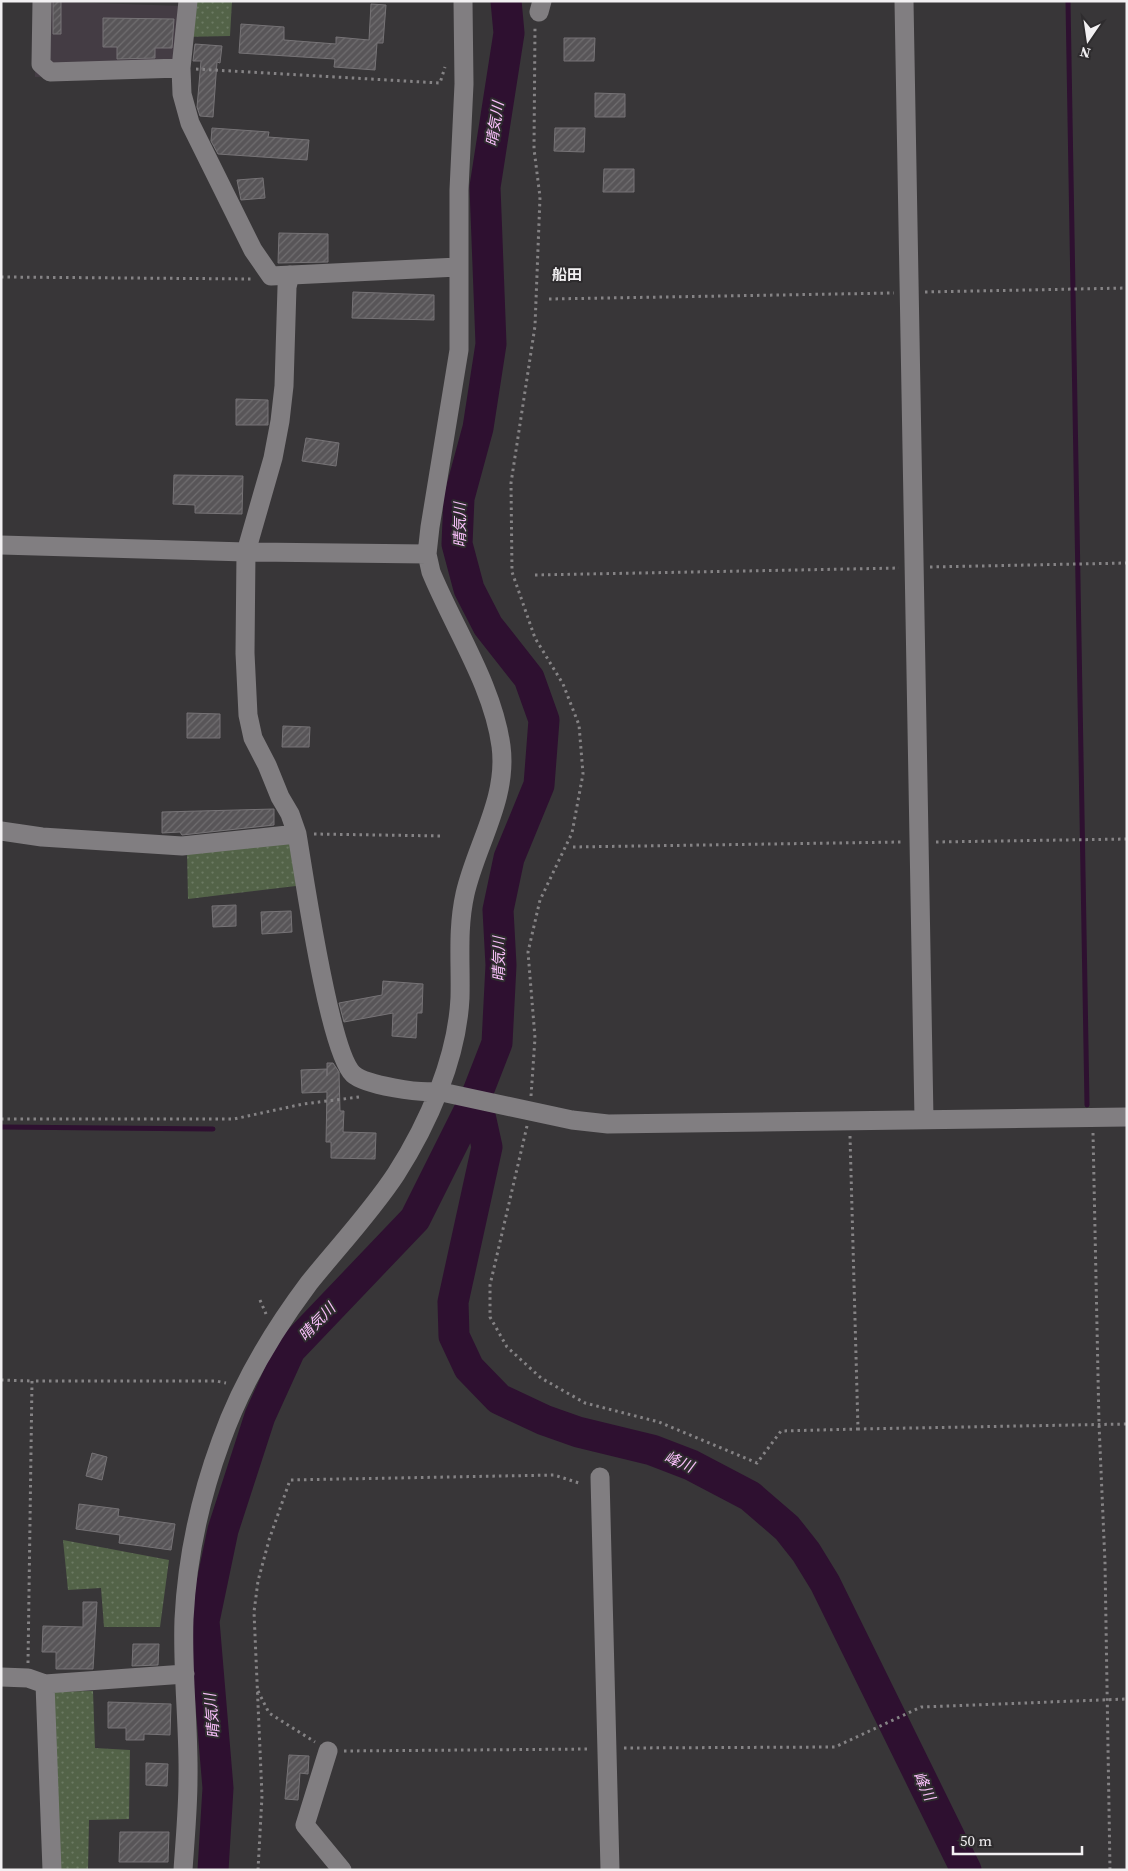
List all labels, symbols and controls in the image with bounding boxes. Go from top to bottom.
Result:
north arrow [1063,15,1113,65]
text: N [1078,42,1092,64]
water label: 晴気川 [481,98,509,148]
district label: 船田 [552,264,582,285]
water label: 晴気川 [449,501,470,548]
water label: 晴気川 [488,935,509,982]
water label: 晴気川 [293,1297,341,1345]
water label: 峰川 [661,1446,699,1478]
water label: 晴気川 [199,1691,224,1739]
water label: 峰川 [908,1768,941,1806]
scale bar [953,1824,1082,1856]
text: 50 m [960,1830,992,1851]

